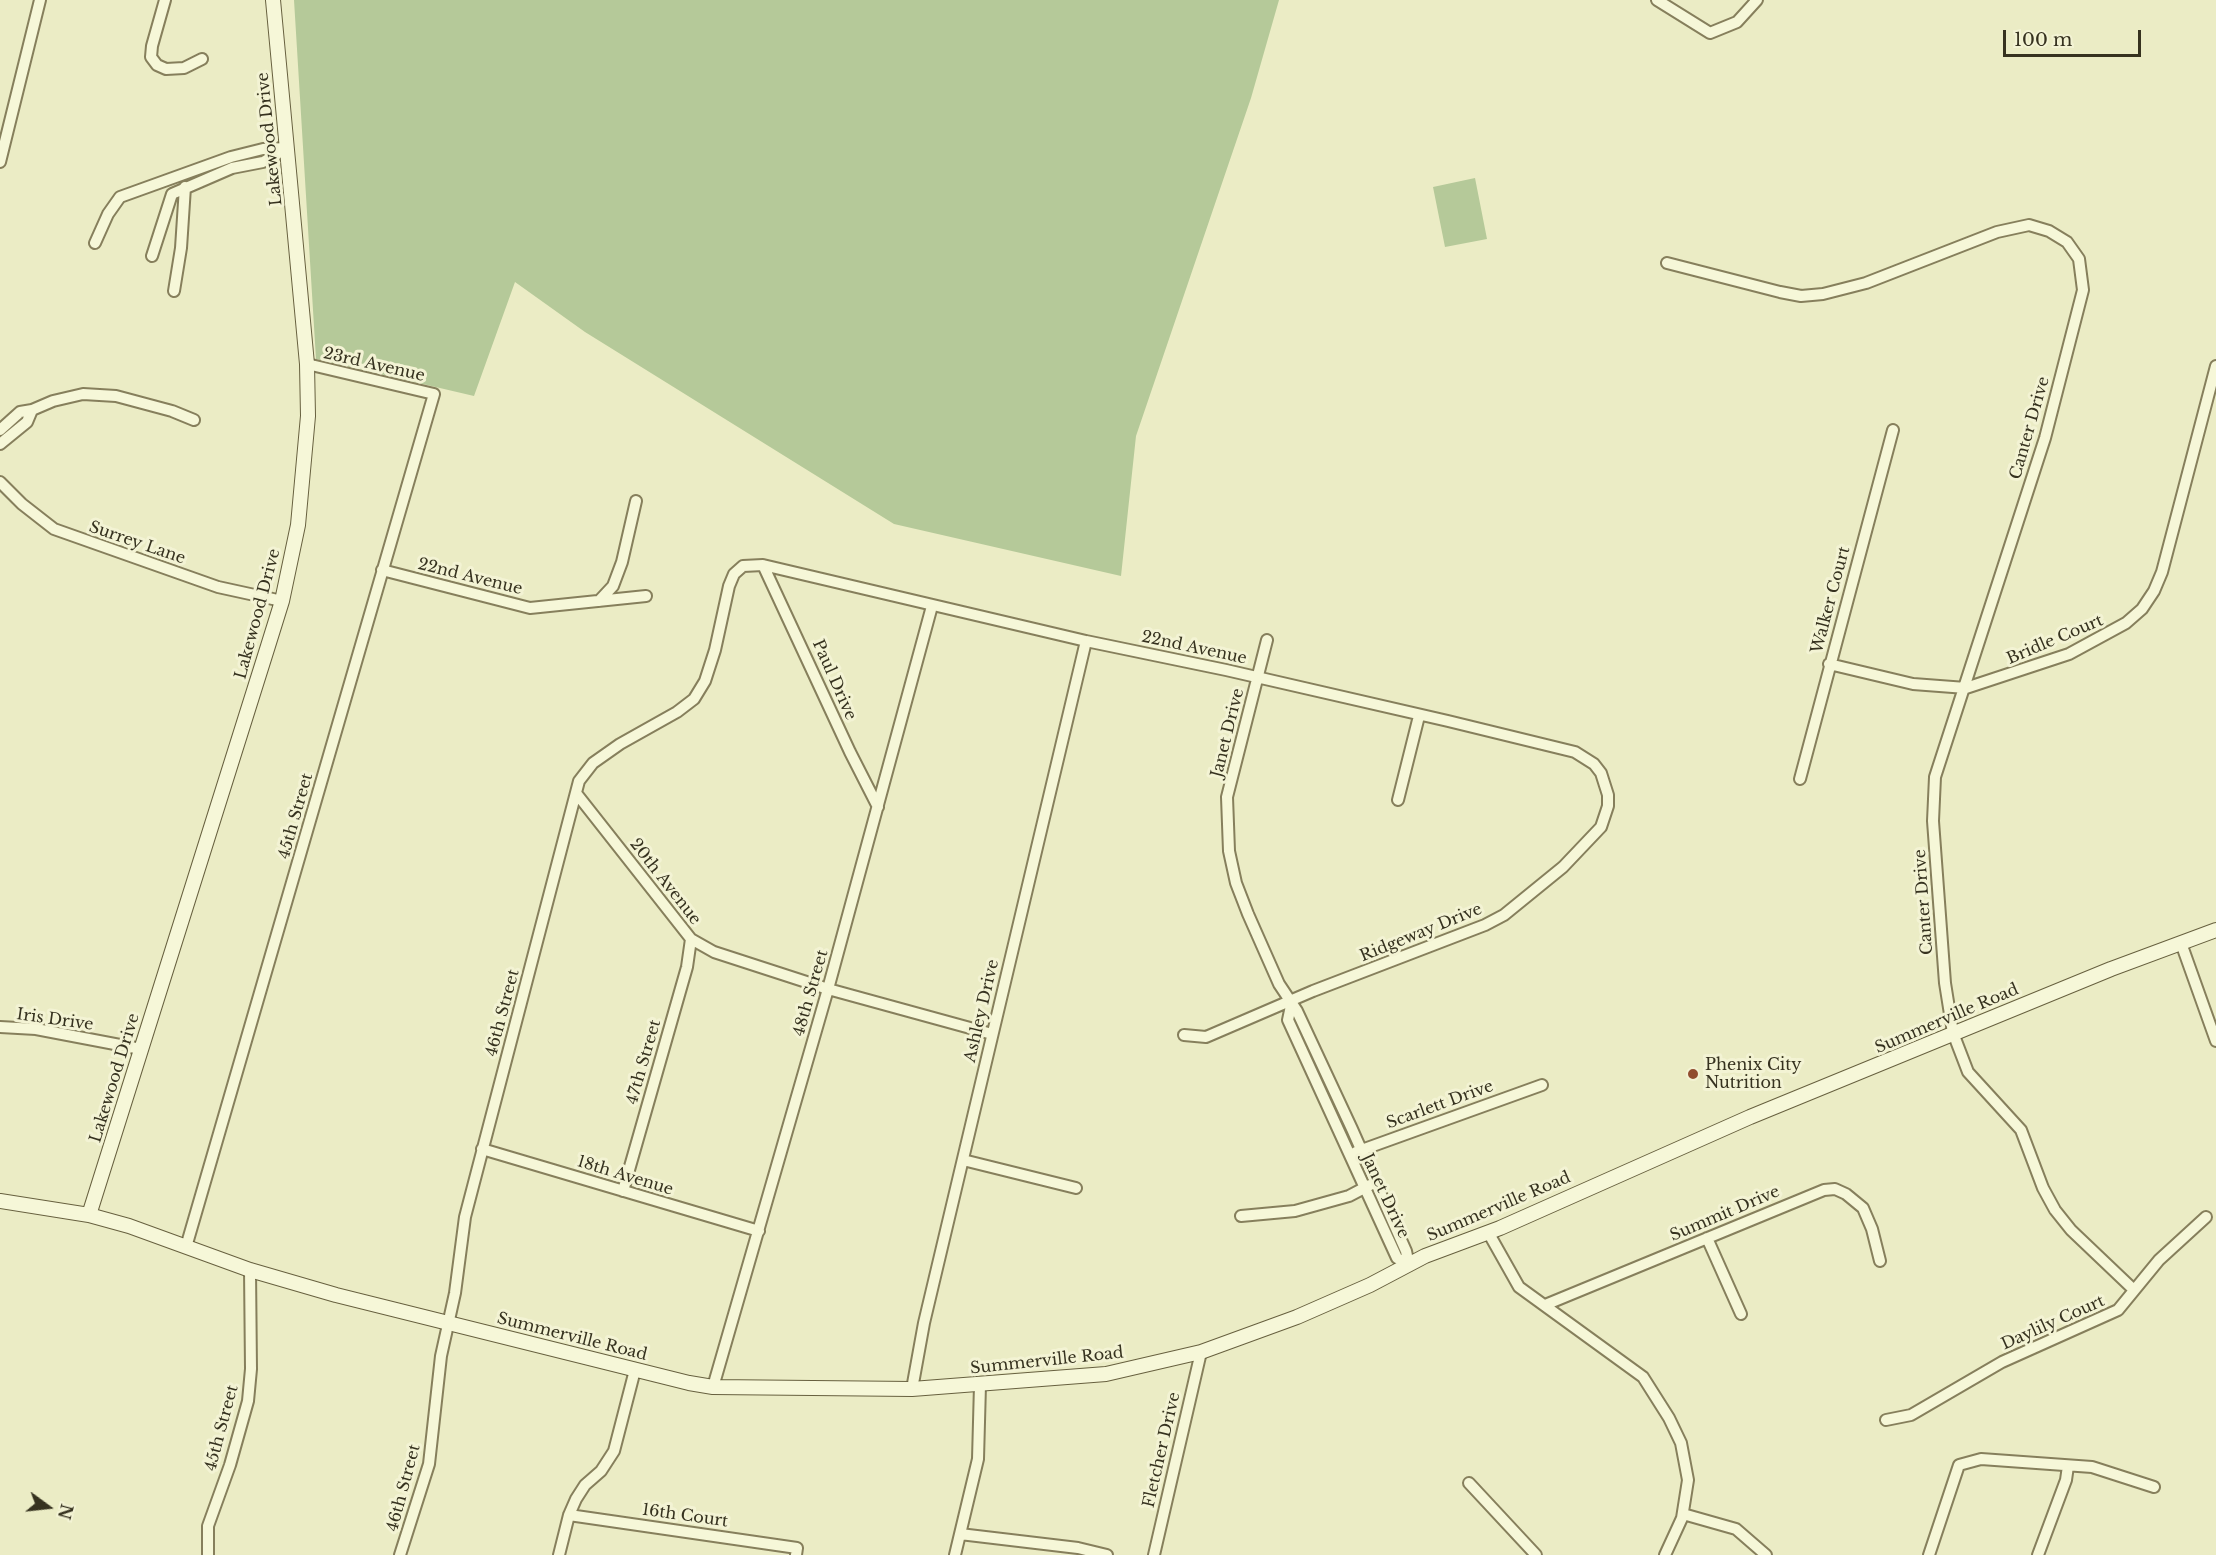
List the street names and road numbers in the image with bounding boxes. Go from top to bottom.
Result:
street label: Lakewood Drive [253,71,287,207]
street label: 23rd Avenue [321,344,427,386]
street label: Canter Drive [2006,374,2054,482]
street label: Surrey Lane [86,518,188,568]
street label: Walker Court [1808,544,1854,656]
street label: Lakewood Drive [231,547,285,681]
street label: 22nd Avenue [416,555,524,599]
street label: Bridle Court [2004,611,2106,669]
street label: 22nd Avenue [1140,627,1248,669]
street label: Paul Drive [808,637,860,723]
street label: Janet Drive [1208,686,1248,780]
street label: 45th Street [275,771,317,861]
street label: 20th Avenue [625,835,705,929]
street label: Canter Drive [1911,849,1937,955]
street label: Ridgeway Drive [1357,900,1485,966]
street label: 48th Street [790,948,832,1038]
street label: Ashley Drive [961,958,1003,1064]
street label: 46th Street [482,967,524,1059]
street label: Summerville Road [1872,980,2022,1058]
street label: Iris Drive [15,1005,95,1035]
street label: Lakewood Drive [86,1011,144,1145]
street label: 47th Street [623,1017,665,1107]
street label: Scarlett Drive [1384,1077,1496,1133]
street label: Janet Drive [1357,1151,1413,1241]
street label: 18th Avenue [575,1152,675,1200]
street label: Summerville Road [1424,1168,1574,1246]
street label: Summit Drive [1667,1182,1783,1246]
street label: Daylily Court [1998,1292,2108,1354]
street label: Summerville Road [495,1309,649,1365]
street label: Summerville Road [969,1343,1125,1379]
street label: 45th Street [201,1383,243,1473]
street label: Fletcher Drive [1139,1390,1185,1510]
street label: 46th Street [383,1442,425,1534]
street label: 16th Court [641,1500,729,1532]

